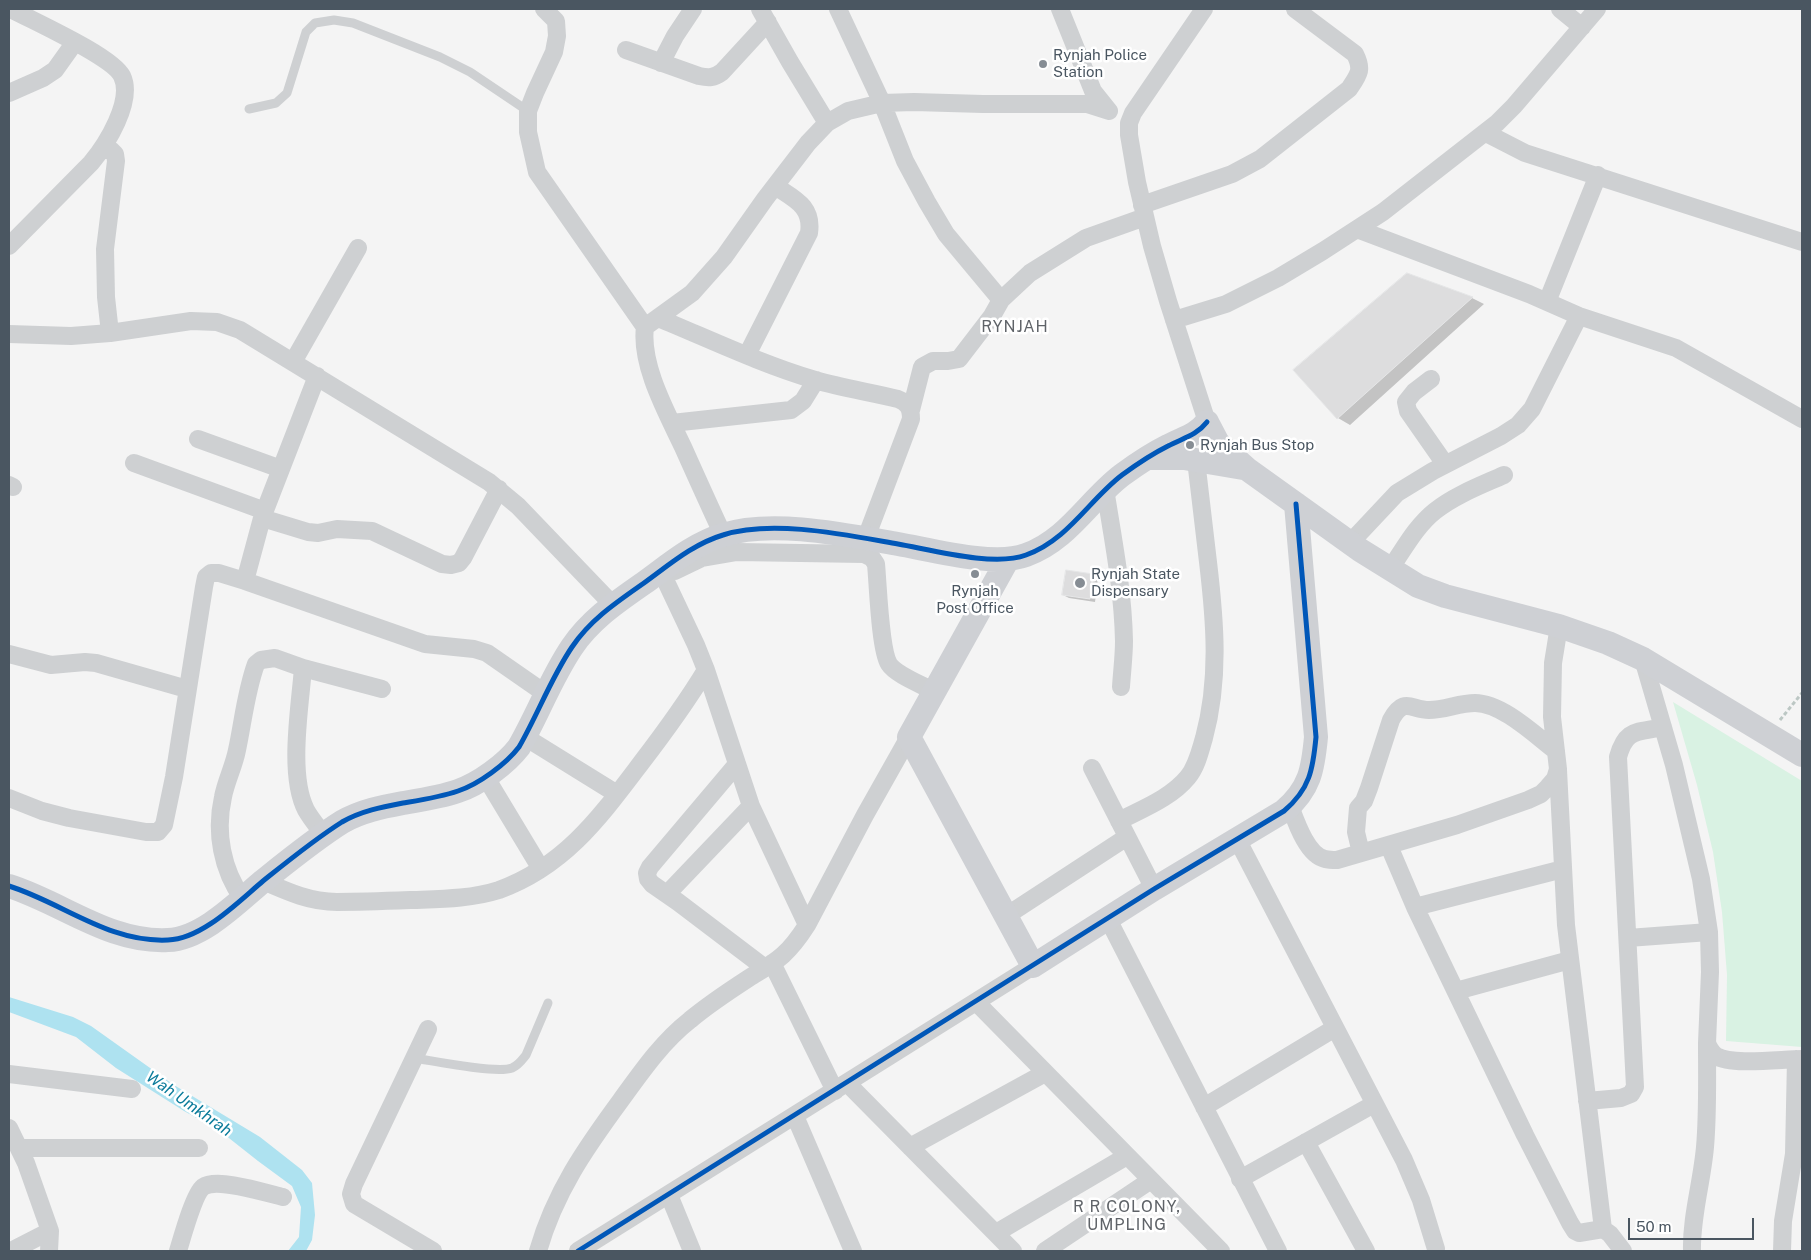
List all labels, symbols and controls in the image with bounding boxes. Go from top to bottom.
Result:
place label: Rynjah Police Station [1053,46,1147,81]
marker: Rynjah Police Station [1037,58,1049,70]
district label: RYNJAH [980,317,1050,337]
place label: Rynjah Bus Stop [1200,436,1314,454]
marker: Rynjah Bus Stop [1184,439,1196,451]
place label: Rynjah State Dispensary [1091,565,1180,600]
marker: Rynjah Post Office [969,568,981,580]
marker: Rynjah State Dispensary [1073,576,1087,590]
place label: Rynjah Post Office [936,582,1014,617]
water label: Wah Umkhrah [142,1067,236,1141]
district label: R R COLONY, UMPLING [1072,1197,1182,1235]
scale bar [1631,1208,1757,1240]
text: 50 m [1636,1218,1671,1235]

